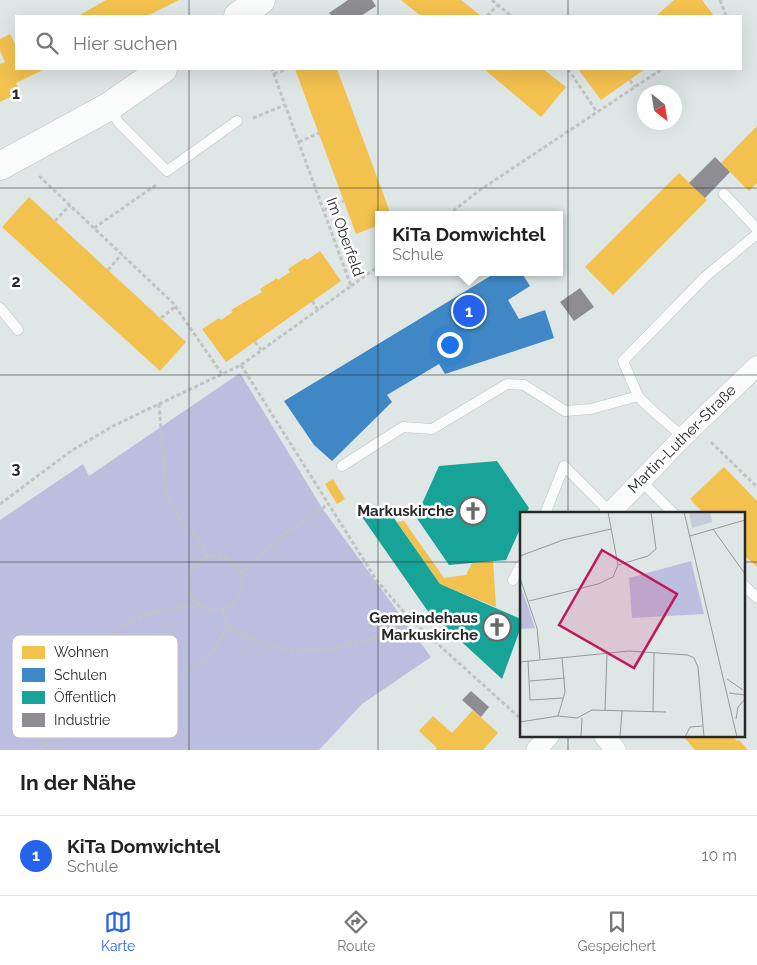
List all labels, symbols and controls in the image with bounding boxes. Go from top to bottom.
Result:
search box [15,15,742,70]
icon: search [33,29,61,57]
text: Hier suchen [73,32,178,54]
text: 1 [12,84,20,103]
north arrow [637,85,682,130]
street label: Im Oberfeld [322,195,368,279]
popup [375,211,563,276]
text: KiTa Domwichtel [392,223,546,245]
text: Schule [392,245,443,264]
text: 2 [11,272,21,291]
pin: 1 [453,292,485,330]
your location [437,332,463,358]
street label: Martin-Luther-Straße [624,381,740,497]
text: 3 [12,459,21,478]
church icon: Markuskirche [458,496,488,526]
place label: Markuskirche [357,502,454,520]
inset map [520,512,744,738]
place label: Gemeindehaus Markuskirche [369,609,478,644]
church icon: Gemeindehaus Markuskirche [482,612,512,642]
legend [12,635,178,738]
text: Wohnen [54,644,109,660]
text: Schulen [54,667,107,683]
text: Öffentlich [54,687,116,705]
text: Industrie [54,712,110,728]
text: In der Nähe [20,770,136,795]
text: KiTa Domwichtel [67,835,220,857]
text: 1 [32,846,40,865]
text: 10 m [702,846,737,865]
text: Schule [67,857,118,876]
tab: Karte [101,908,135,954]
tab: Route [337,908,376,954]
tab: Gespeichert [577,908,656,954]

